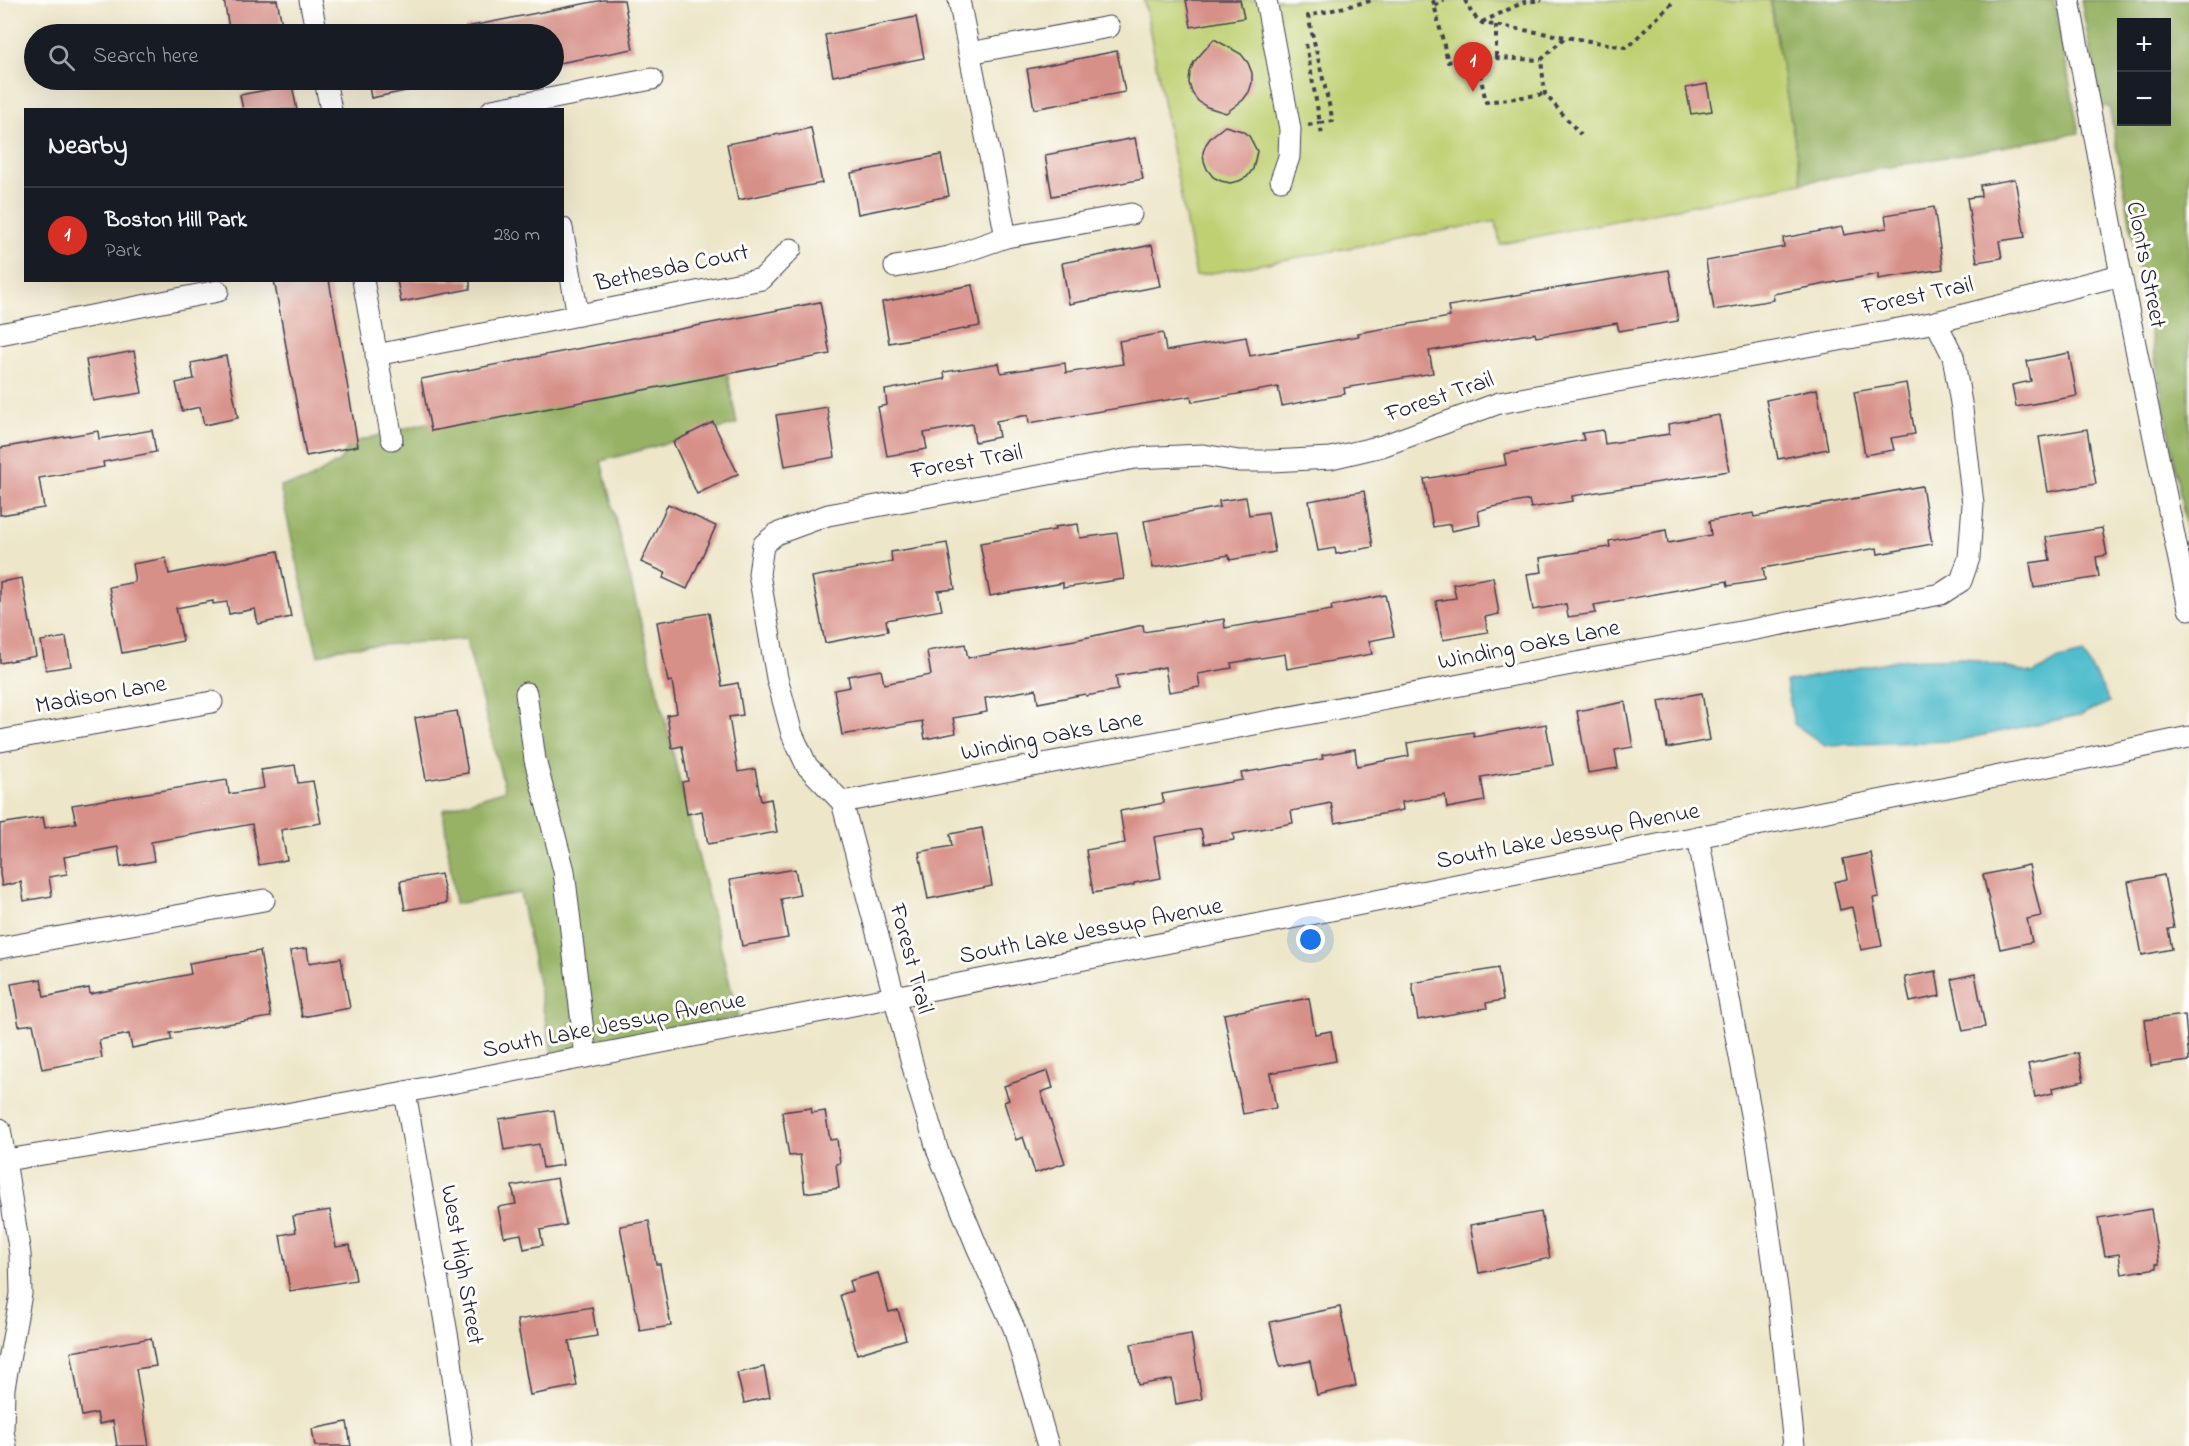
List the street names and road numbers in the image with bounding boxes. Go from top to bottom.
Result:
street label: Clonts Street [2116,199,2174,331]
street label: Bethesda Court [591,236,752,303]
street label: Forest Trail [1858,268,1977,326]
street label: Forest Trail [1380,363,1499,433]
street label: Forest Trail [907,436,1026,490]
street label: Winding Oaks Lane [1435,611,1623,681]
street label: Madison Lane [33,667,169,725]
street label: Winding Oaks Lane [958,702,1146,772]
street label: South Lake Jessup Avenue [1433,794,1703,880]
street label: South Lake Jessup Avenue [956,889,1226,975]
street label: Forest Trail [878,899,942,1018]
street label: South Lake Jessup Avenue [479,983,749,1069]
street label: West High Street [430,1182,492,1348]

